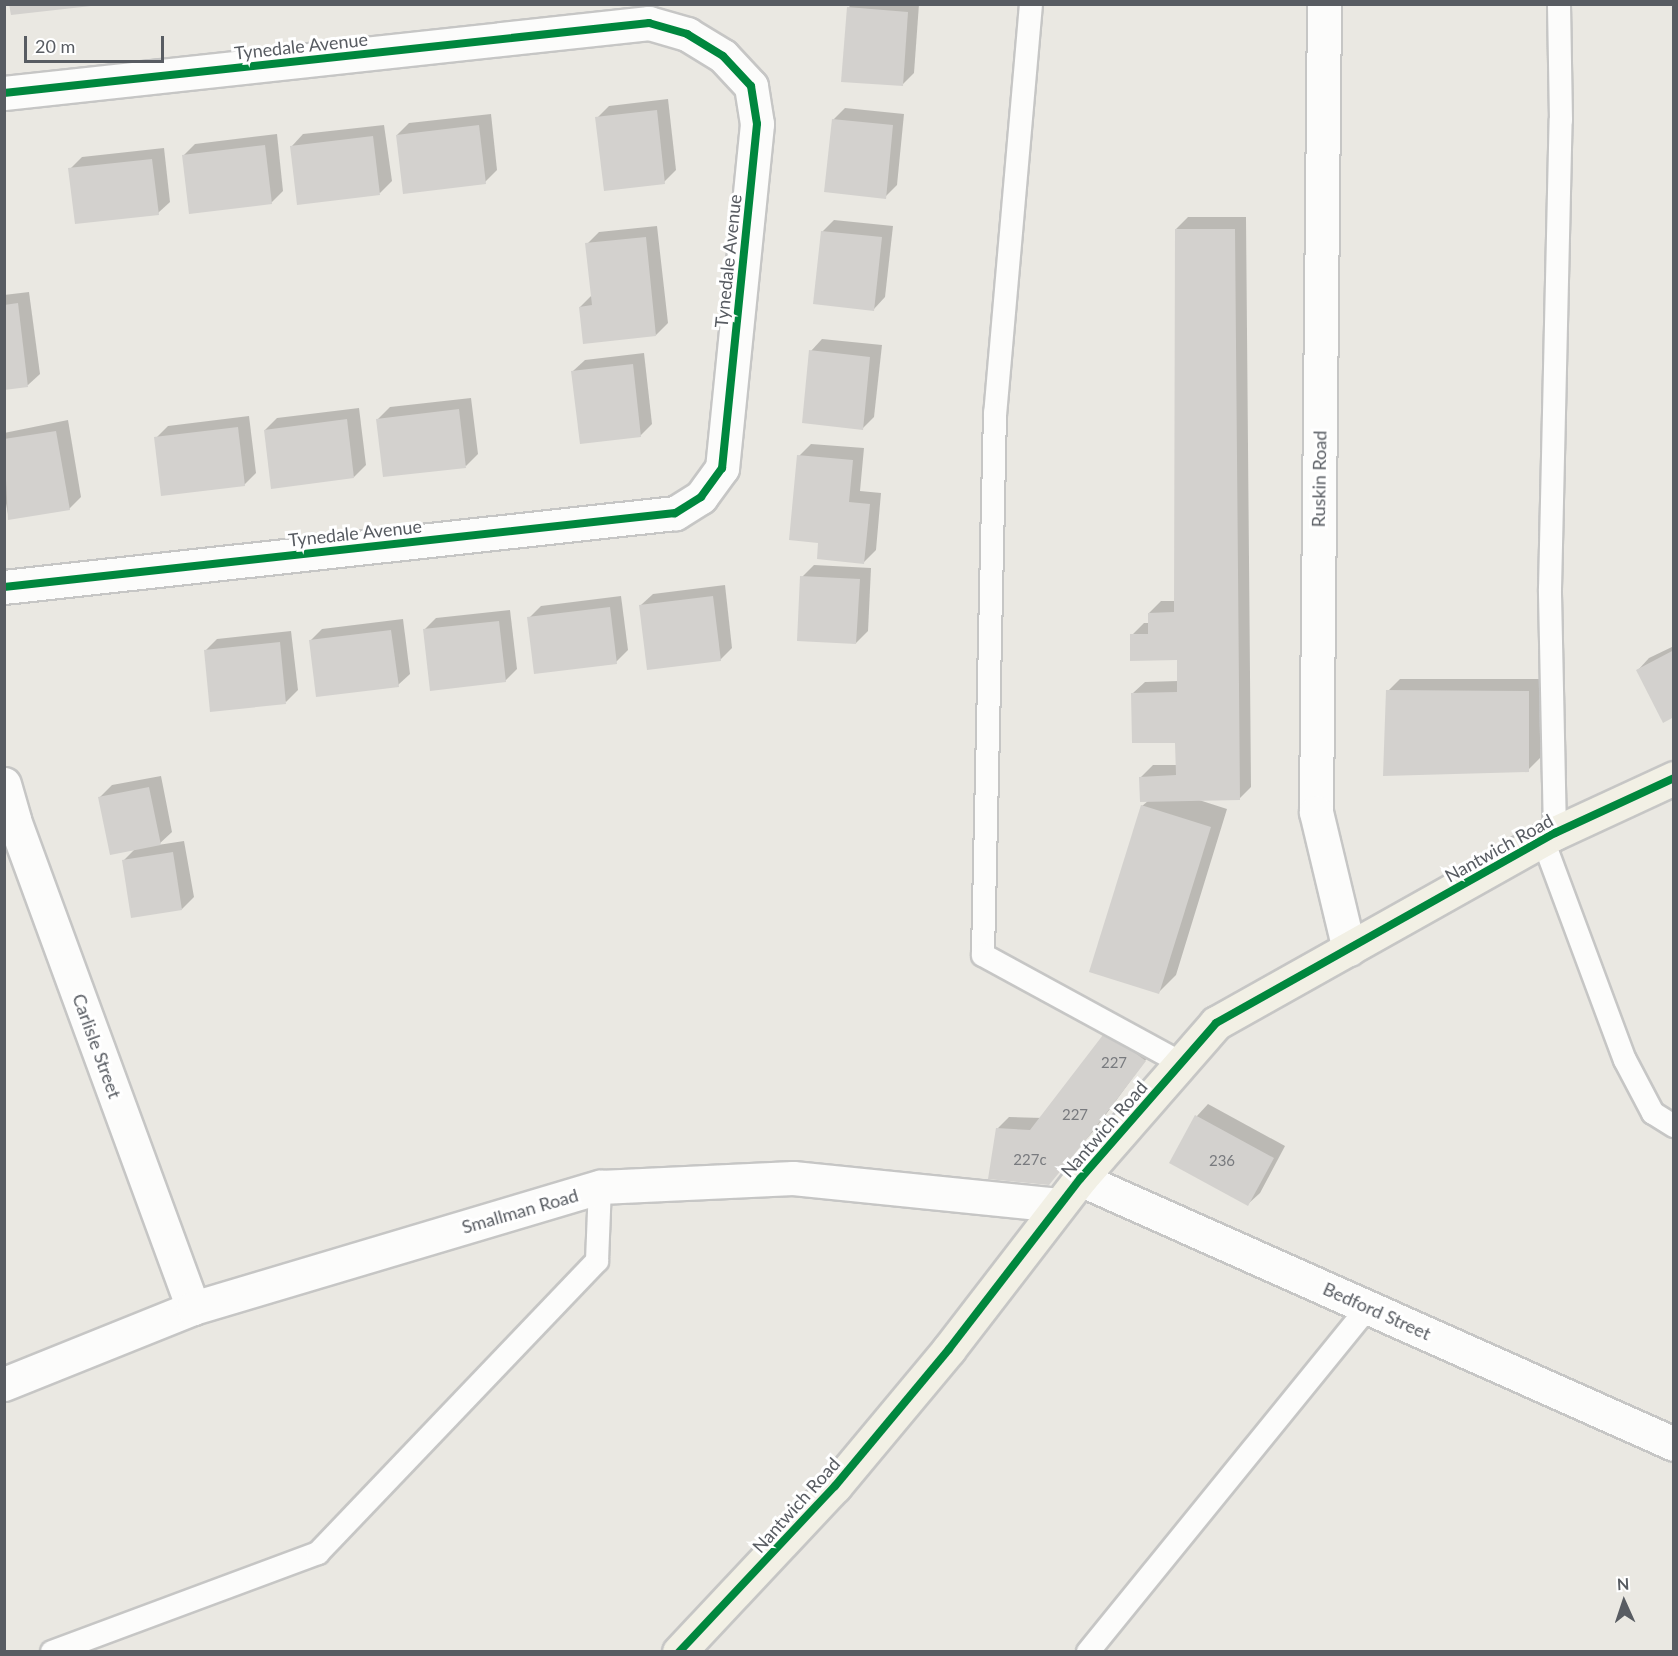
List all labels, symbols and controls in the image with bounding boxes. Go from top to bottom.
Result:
scale bar [27,24,166,62]
street label: Tynedale Avenue [233,28,369,64]
text: 20 m [35,35,75,57]
street label: Tynedale Avenue [710,193,746,329]
street label: Ruskin Road [1307,430,1331,528]
street label: Tynedale Avenue [287,515,423,551]
street label: Nantwich Road [1441,809,1557,887]
street label: Carlisle Street [68,991,126,1101]
house number: 227 [1101,1054,1127,1072]
street label: Nantwich Road [1056,1076,1152,1182]
house number: 227 [1062,1106,1088,1124]
house number: 227c [1013,1151,1047,1169]
house number: 236 [1209,1152,1235,1170]
street label: Smallman Road [459,1184,581,1238]
street label: Bedford Street [1320,1278,1434,1344]
street label: Nantwich Road [748,1453,844,1557]
north arrow [1594,1572,1654,1632]
text: N [1616,1574,1630,1593]

